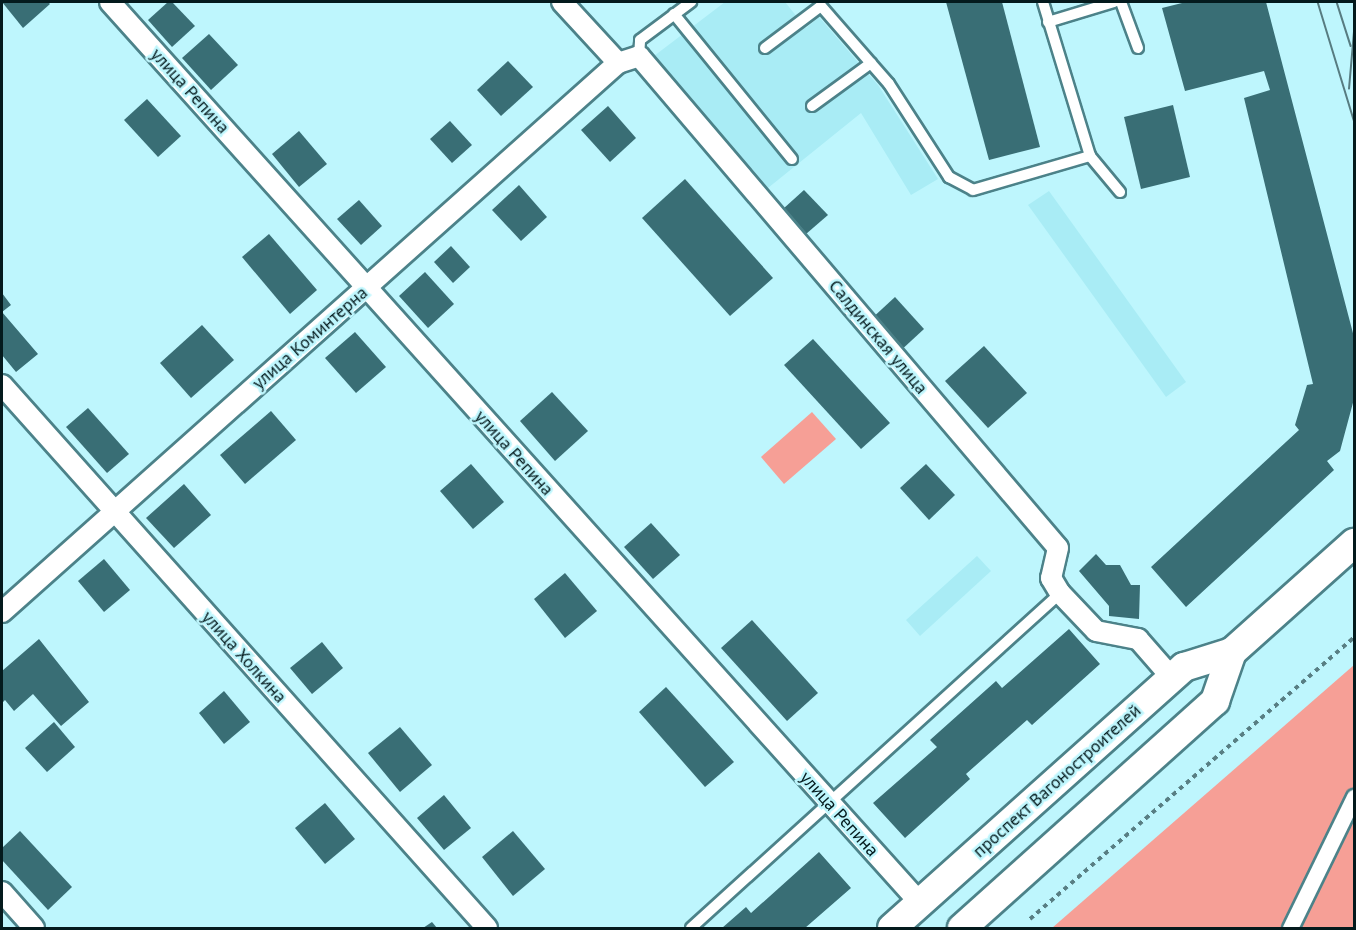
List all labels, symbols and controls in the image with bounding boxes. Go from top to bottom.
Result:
street label: улица Репина [146,44,234,138]
street label: Салдинская улица [824,276,932,398]
street label: улица Коминтерна [248,282,372,394]
street label: улица Репина [470,406,558,500]
street label: улица Холкина [197,606,291,708]
street label: проспект Вагоностроителей [968,700,1146,862]
street label: улица Репина [795,767,883,861]

